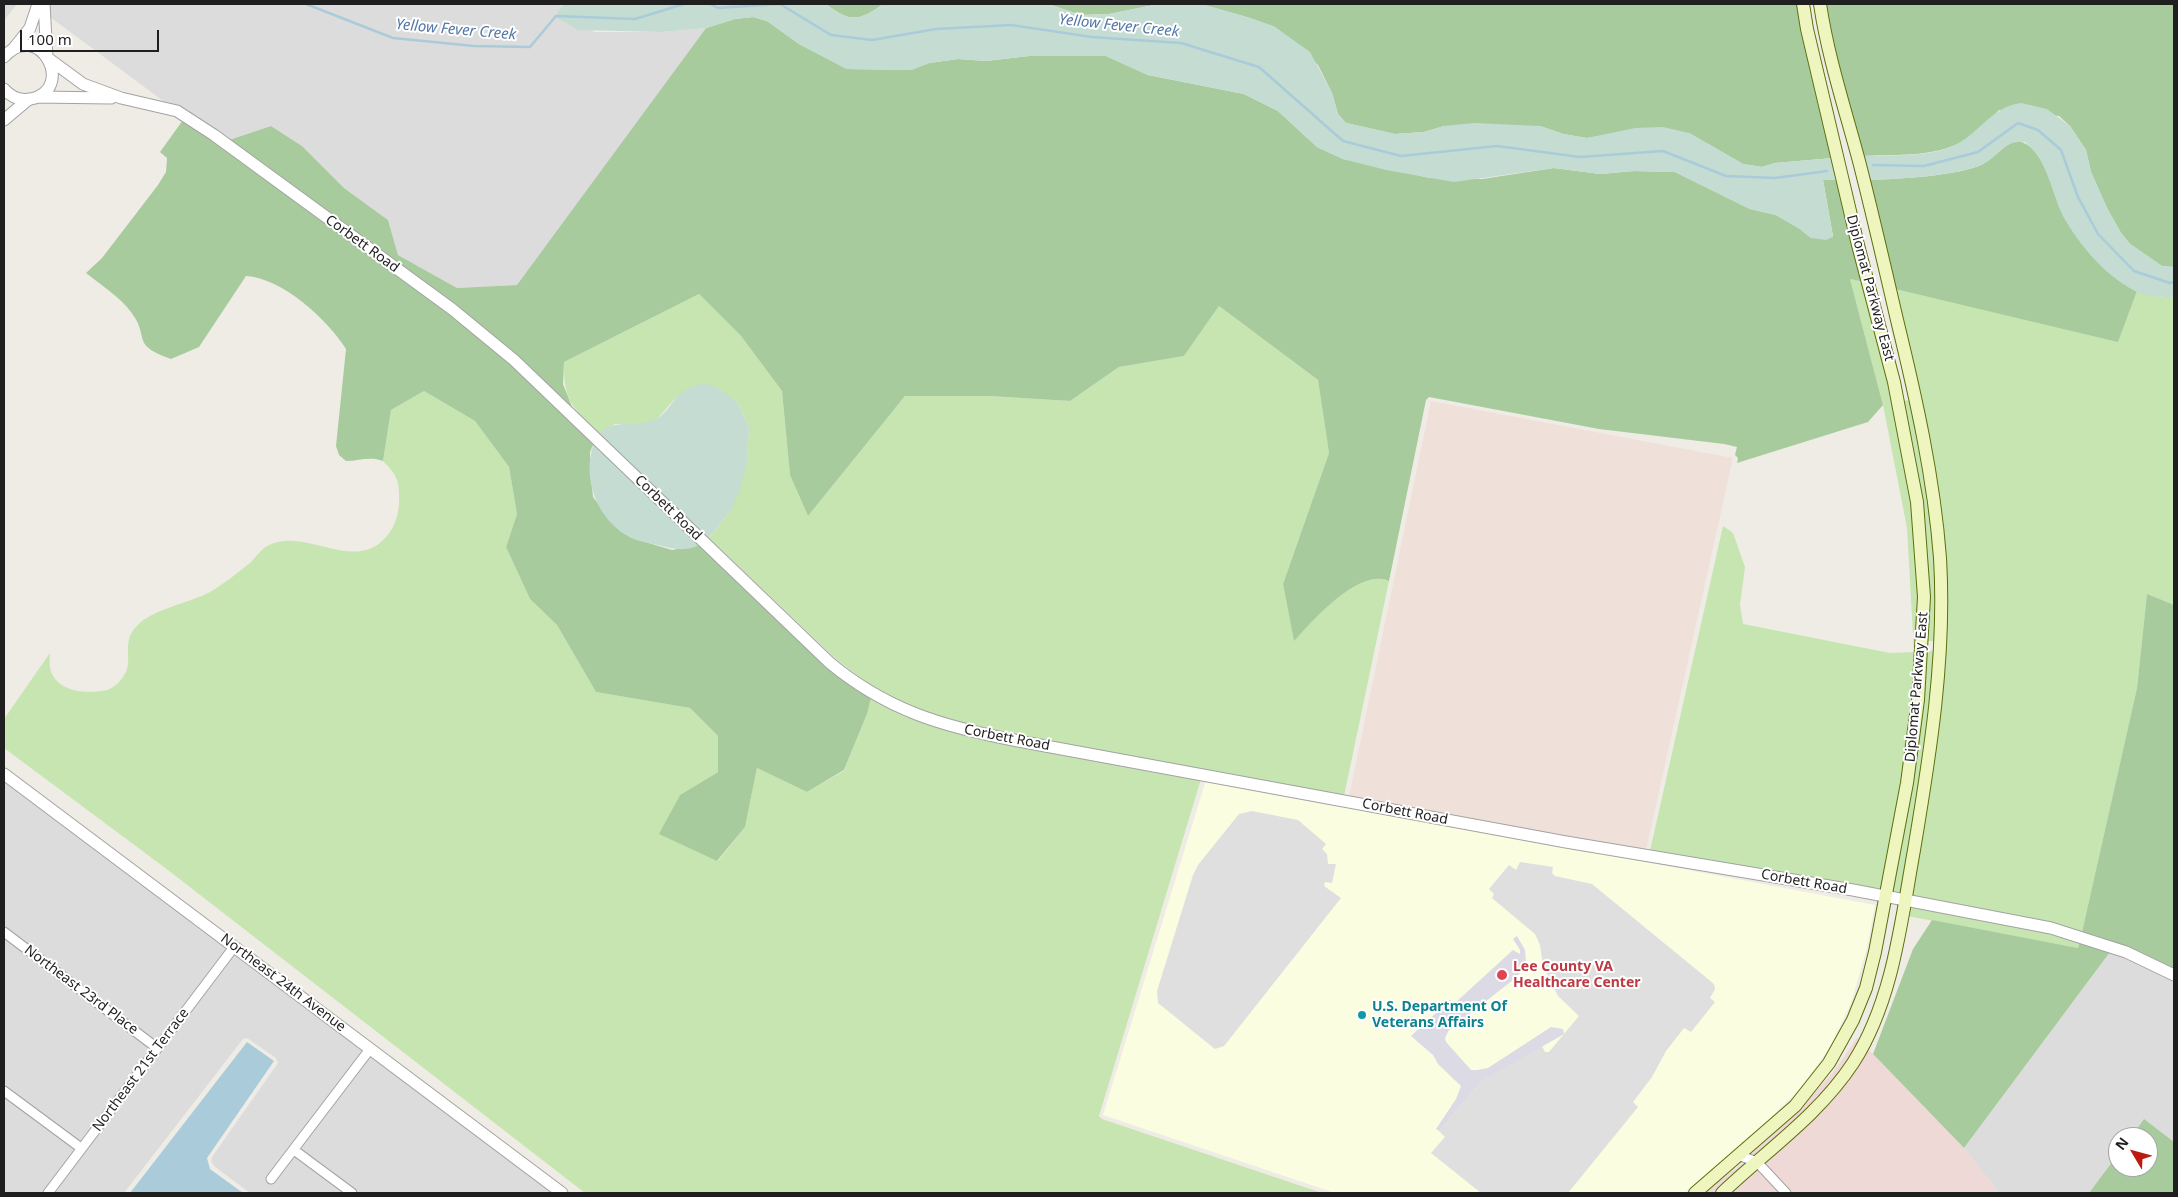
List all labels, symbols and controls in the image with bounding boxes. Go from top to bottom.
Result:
water label: Yellow Fever Creek [1058,11,1180,41]
water label: Yellow Fever Creek [395,16,517,44]
scale bar [22,20,161,52]
text: 100 m [28,29,72,49]
street label: Corbett Road [322,212,402,276]
street label: Diplomat Parkway East [1842,213,1898,363]
street label: Corbett Road [631,472,705,544]
street label: Diplomat Parkway East [1902,611,1932,763]
street label: Corbett Road [963,721,1051,755]
street label: Corbett Road [1361,795,1449,829]
street label: Corbett Road [1760,866,1848,898]
street label: Northeast 24th Avenue [217,930,349,1036]
street label: Northeast 23rd Place [21,942,141,1038]
place label: Lee County VA Healthcare Center [1513,959,1641,992]
marker: Lee County VA Healthcare Center [1495,968,1509,982]
place label: U.S. Department Of Veterans Affairs [1372,999,1507,1032]
street label: Northeast 21st Terrace [89,1005,193,1135]
marker: U.S. Department Of Veterans Affairs [1356,1009,1368,1021]
north arrow [2108,1127,2158,1177]
text: N [2110,1133,2132,1154]

